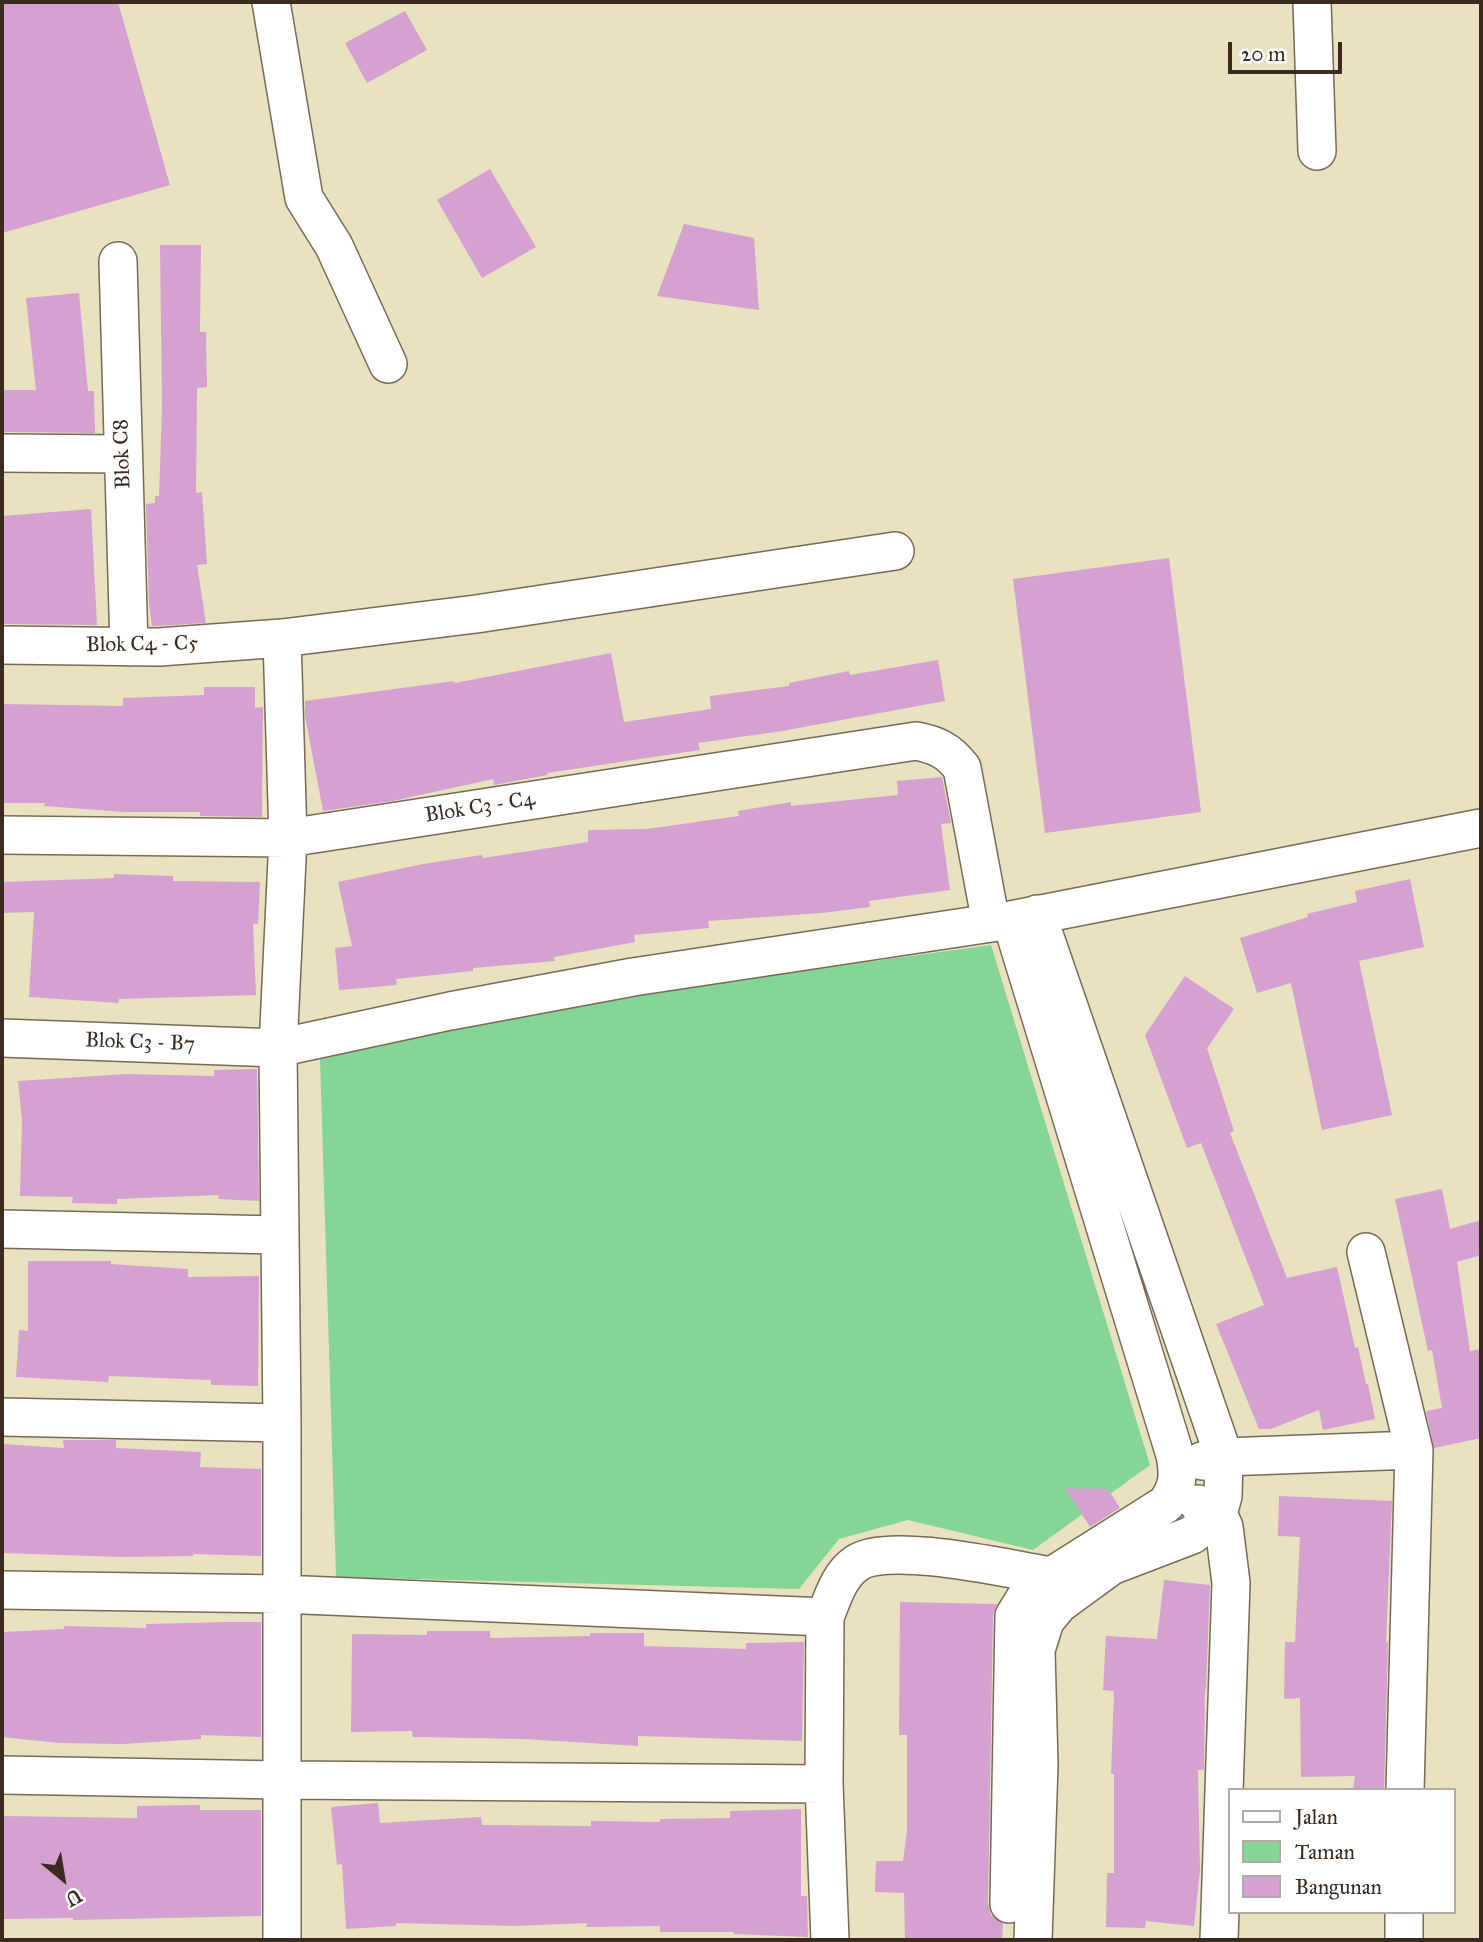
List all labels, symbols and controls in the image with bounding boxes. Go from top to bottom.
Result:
scale bar [1231,28,1345,72]
text: 20 m [1241,41,1286,67]
street label: Blok C8 [109,419,137,489]
street label: Blok C4 - C5 [86,631,198,659]
street label: Blok C3 - C4 [423,787,537,829]
street label: Blok C3 - B7 [85,1028,195,1058]
legend [1228,1788,1455,1914]
text: Jalan [1295,1804,1338,1830]
text: Taman [1295,1839,1355,1865]
north arrow [28,1844,98,1914]
text: Bangunan [1295,1874,1382,1900]
text: U [62,1884,86,1911]

